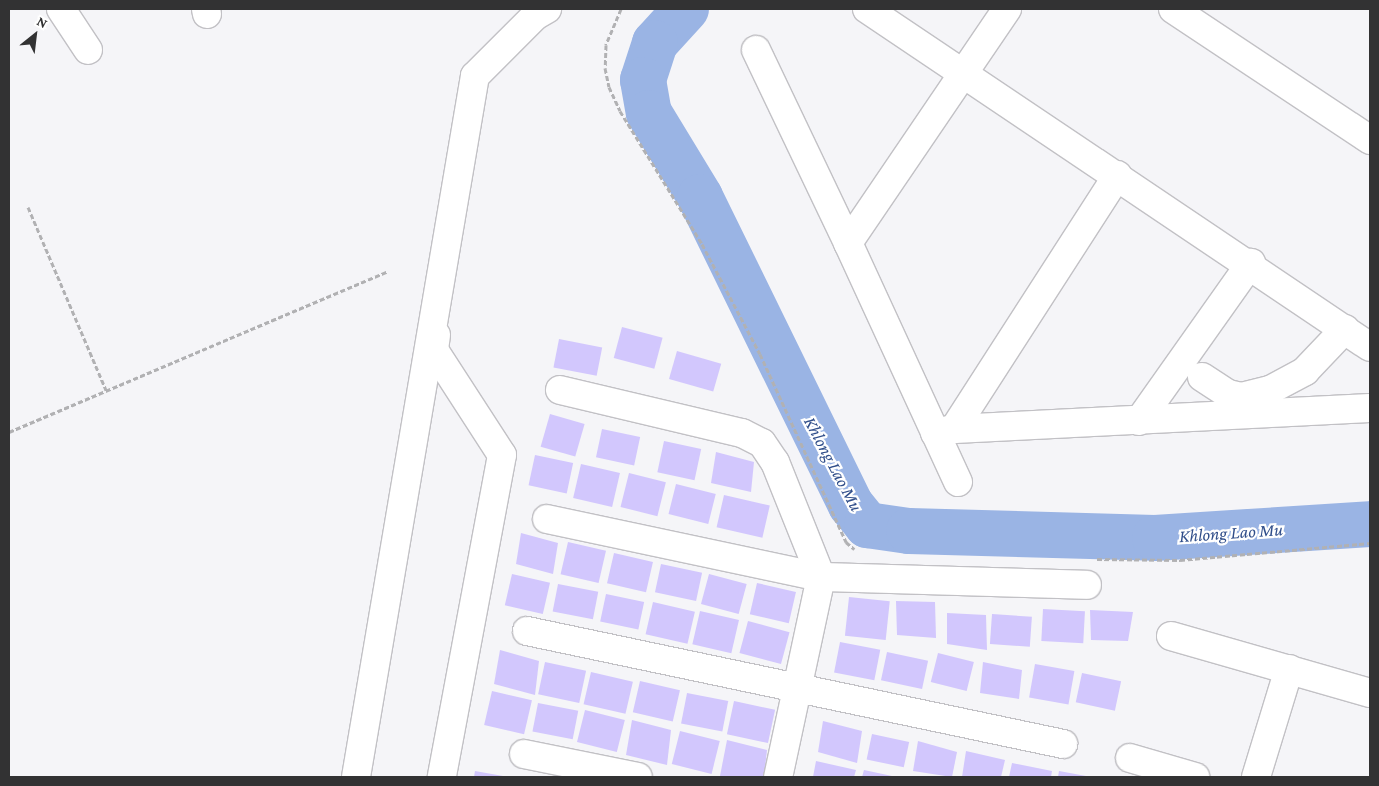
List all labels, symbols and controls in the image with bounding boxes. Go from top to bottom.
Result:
north arrow [10,10,60,60]
text: N [34,13,50,31]
water label: Khlong Lao Mu [799,413,867,515]
water label: Khlong Lao Mu [1178,519,1284,547]

